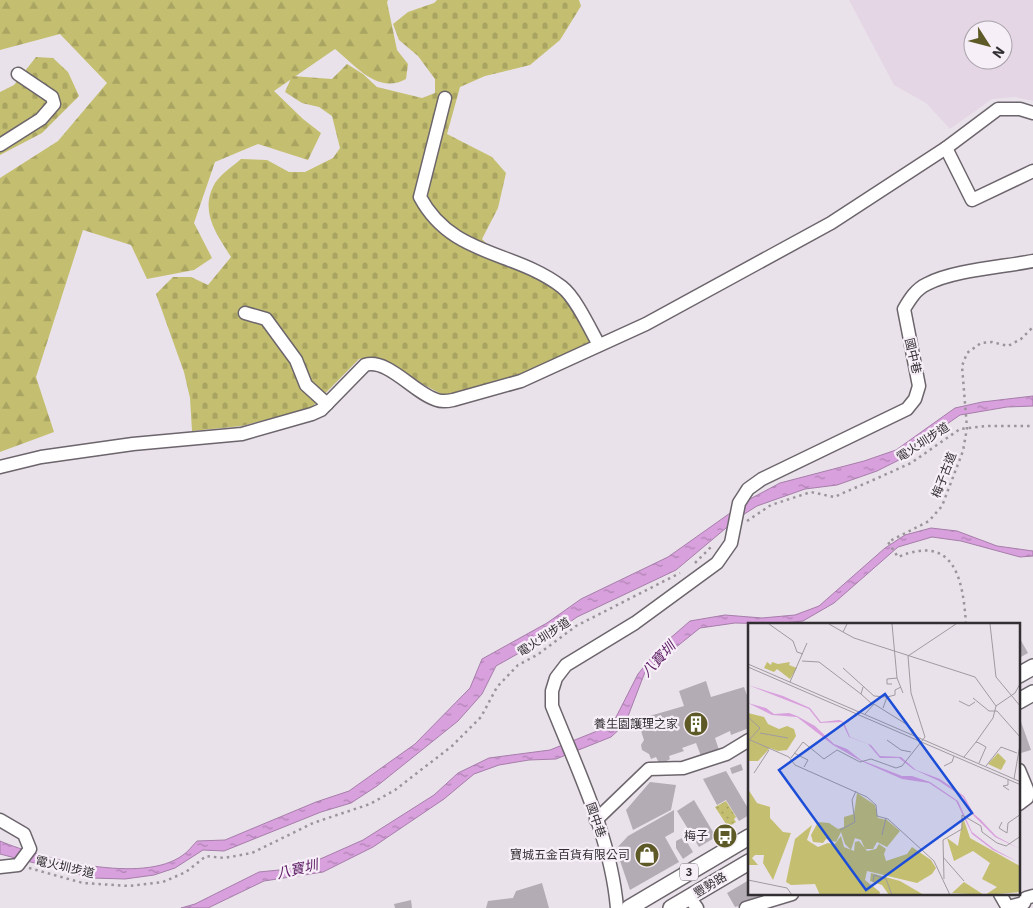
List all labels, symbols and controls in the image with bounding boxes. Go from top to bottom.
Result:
north arrow [963,20,1013,70]
text: N [988,43,1009,62]
street label: 國中巷 [902,337,925,375]
street label: 電火圳步道 [893,419,952,464]
street label: 梅子古道 [928,450,959,500]
street label: 電火圳步道 [514,614,573,659]
inset map [748,623,1020,896]
water label: 八寶圳 [637,636,680,680]
building icon: 養生園護理之家 [683,711,709,737]
place label: 養生園護理之家 [594,716,678,731]
street label: 國中巷 [584,800,609,839]
bus stop icon: 梅子 [712,823,738,849]
place label: 梅子 [684,828,708,843]
shop icon: 寶城五金百貨有限公司 [634,842,660,868]
place label: 寶城五金百貨有限公司 [510,847,630,862]
street label: 電火圳步道 [34,852,96,881]
water label: 八寶圳 [275,855,321,882]
road number: 3 [680,864,698,880]
street label: 豐勢路 [690,869,729,900]

